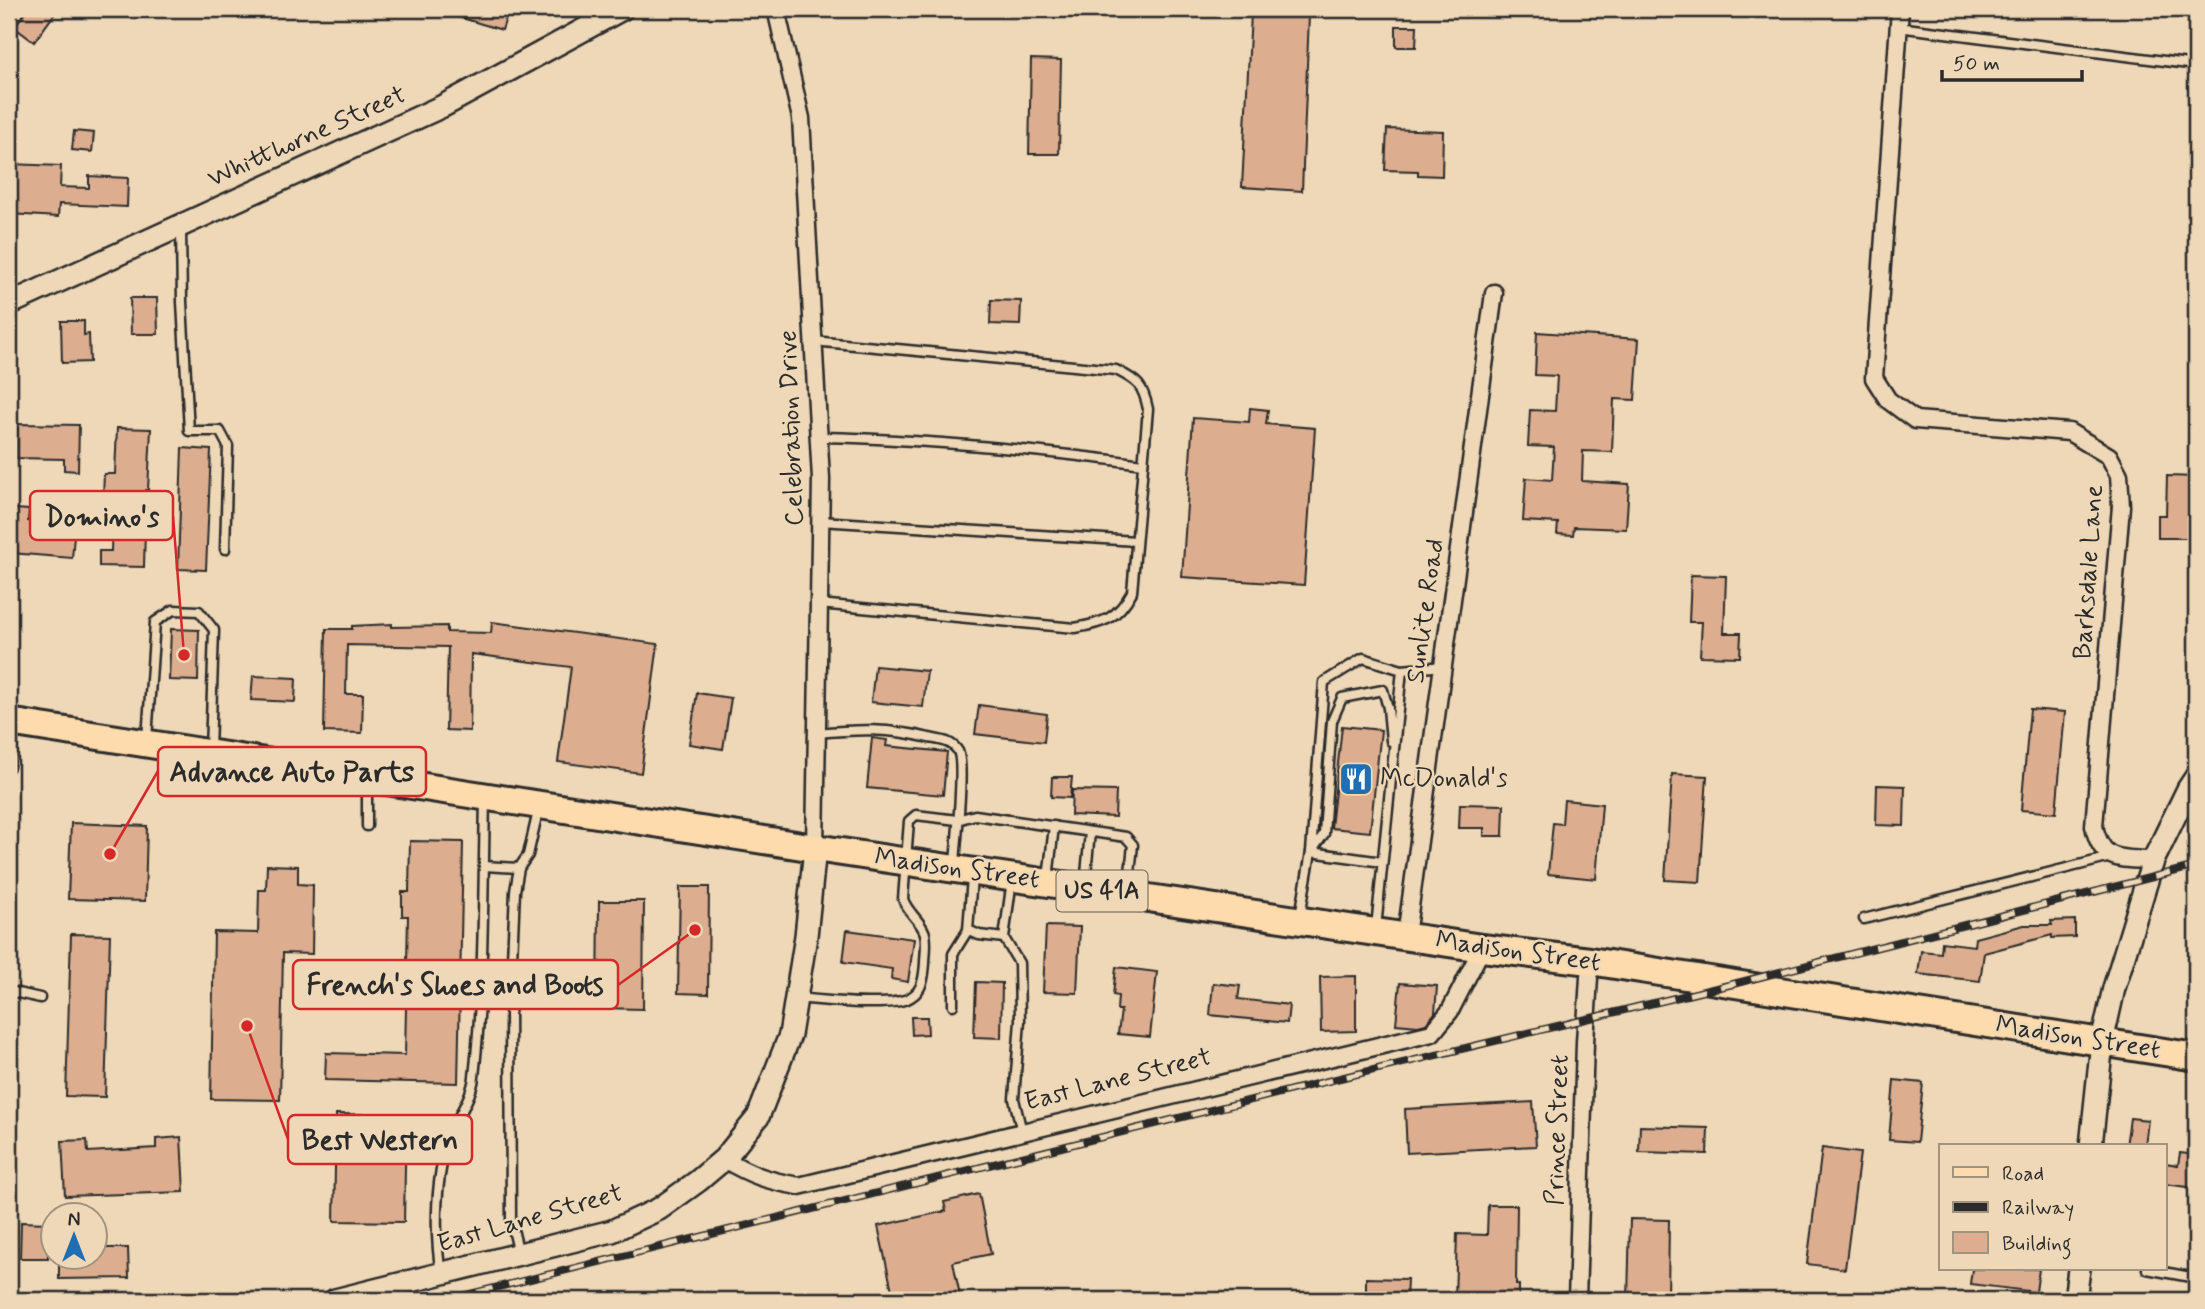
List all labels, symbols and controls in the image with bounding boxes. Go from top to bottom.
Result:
scale bar [1942,38,2082,82]
text: 50 m [1953,50,2000,78]
street label: Whitthorne Street [202,78,412,196]
street label: Celebration Drive [772,329,812,527]
street label: Barksdale Lane [2066,483,2112,660]
callout: Domino's [30,491,173,540]
text: Domino's [45,500,160,537]
street label: Sunlite Road [1399,537,1453,685]
callout: Advance Auto Parts [158,747,426,796]
text: Advance Auto Parts [170,755,415,792]
restaurant icon: McDonald's [1337,760,1375,798]
place label: McDonald's [1380,762,1508,796]
street label: Madison Street [872,841,1042,897]
road number: US 41A [1056,870,1148,912]
street label: Madison Street [1433,924,1603,980]
callout: French's Shoes and Boots [293,960,618,1009]
text: French's Shoes and Boots [306,968,604,1005]
street label: Madison Street [1993,1008,2163,1068]
street label: East Lane Street [1021,1040,1215,1120]
street label: Prince Street [1538,1054,1578,1206]
callout: Best Western [288,1115,472,1164]
text: Best Western [302,1123,458,1160]
legend [1939,1144,2166,1270]
text: Road [2002,1160,2044,1188]
street label: East Lane Street [433,1176,627,1262]
text: Railway [2002,1194,2074,1222]
north arrow [38,1200,108,1270]
text: N [68,1208,80,1233]
text: Building [2002,1230,2072,1260]

